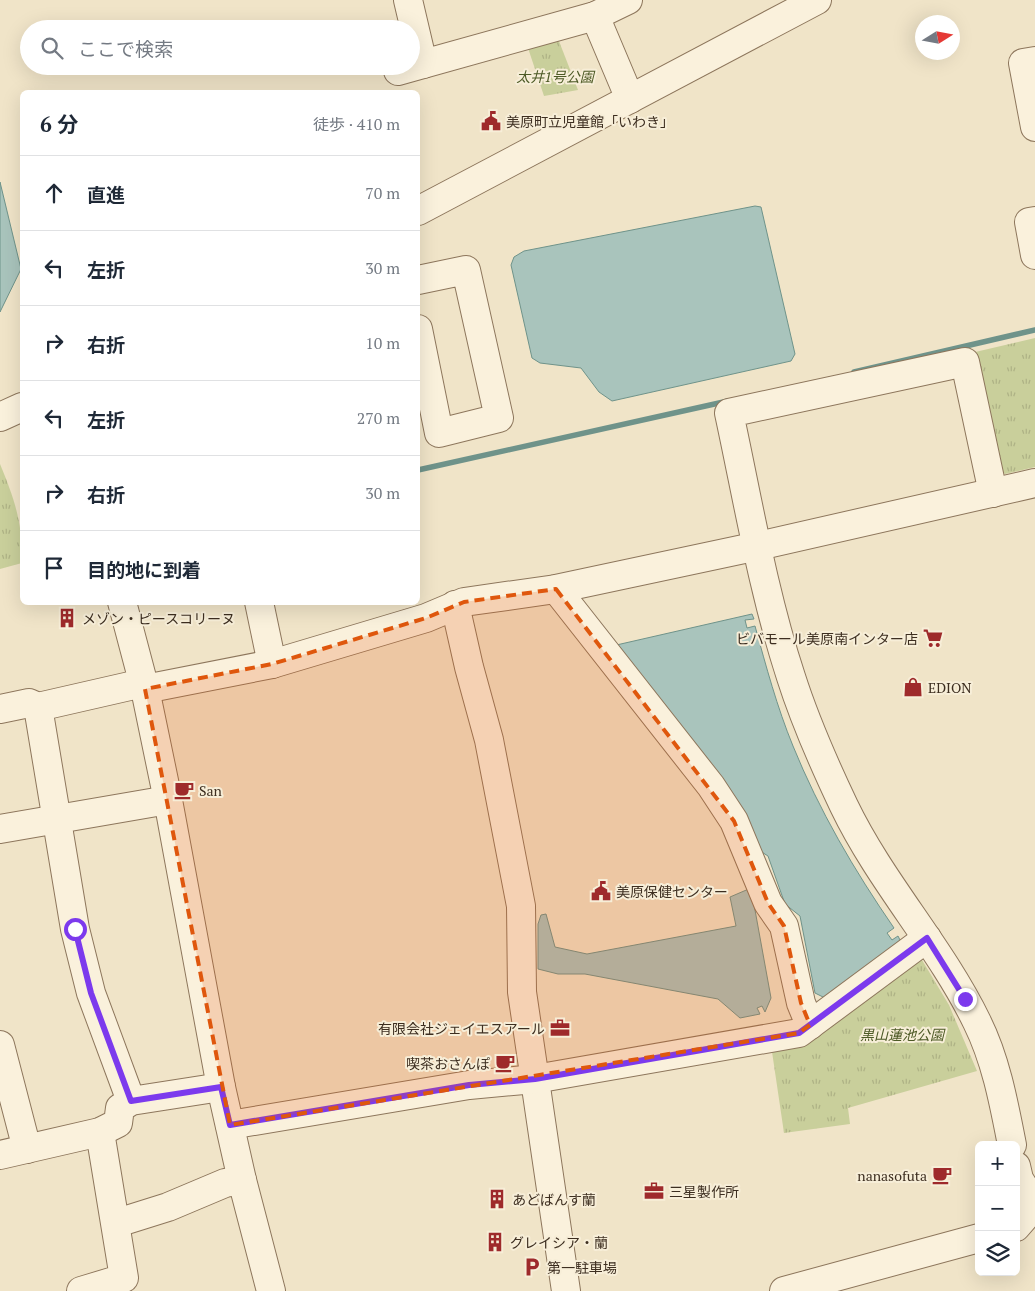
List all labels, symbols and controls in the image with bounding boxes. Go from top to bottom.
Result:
north arrow [915,15,960,60]
search box [20,20,420,75]
icon: search [38,34,66,62]
text: ここで検索 [78,36,173,61]
park label: 太井1号公園 [516,67,596,86]
text: 6 分 [40,110,79,138]
public building icon: 美原町立児童館「いわき」 [480,110,502,132]
place label: 美原町立児童館「いわき」 [506,112,674,131]
text: 徒歩 · 410 m [313,113,400,135]
icon: ahead [40,179,68,207]
text: 直進 [87,182,125,207]
text: 70 m [365,182,400,204]
icon: left [40,254,68,282]
text: 左折 [87,257,125,282]
text: 30 m [365,257,400,279]
icon: right [40,329,68,357]
text: 右折 [87,332,125,357]
text: 10 m [365,332,400,354]
icon: left [40,404,68,432]
text: 左折 [87,407,125,432]
text: 270 m [357,407,400,429]
icon: right [40,479,68,507]
text: 右折 [87,482,125,507]
text: 30 m [365,482,400,504]
icon: arrive [40,554,68,582]
text: 目的地に到着 [87,557,201,582]
building icon: メゾン・ピースコリーヌ [56,607,78,629]
place label: メゾン・ピースコリーヌ [82,609,235,628]
supermarket icon: ビバモール美原南インター店 [922,627,944,649]
place label: ビバモール美原南インター店 [736,629,918,648]
shop icon: EDION [902,676,924,698]
place label: EDION [928,678,972,697]
cafe icon: San [173,779,195,801]
place label: San [199,781,223,800]
public building icon: 美原保健センター [590,880,612,902]
place label: 美原保健センター [616,882,728,901]
route start [64,918,87,941]
route end [954,988,977,1011]
office icon: 有限会社ジェイエスアール [549,1017,571,1039]
place label: 有限会社ジェイエスアール [378,1019,545,1038]
park label: 黒山蓮池公園 [860,1025,946,1044]
cafe icon: 喫茶おさんぽ [494,1052,516,1074]
place label: 喫茶おさんぽ [406,1054,490,1073]
map controls [975,1141,1020,1276]
button: + [975,1141,1020,1186]
cafe icon: nanasofuta [931,1164,953,1186]
place label: nanasofuta [857,1166,927,1185]
office icon: 三星製作所 [643,1180,665,1202]
place label: 三星製作所 [669,1182,739,1201]
button: − [975,1186,1020,1231]
building icon: あどばんす蘭 [486,1188,508,1210]
place label: あどばんす蘭 [512,1190,596,1209]
building icon: グレイシア・蘭 [484,1231,506,1253]
button: layers [975,1231,1020,1276]
place label: グレイシア・蘭 [510,1233,608,1252]
parking icon: 第一駐車場 [521,1256,543,1278]
place label: 第一駐車場 [547,1258,617,1277]

